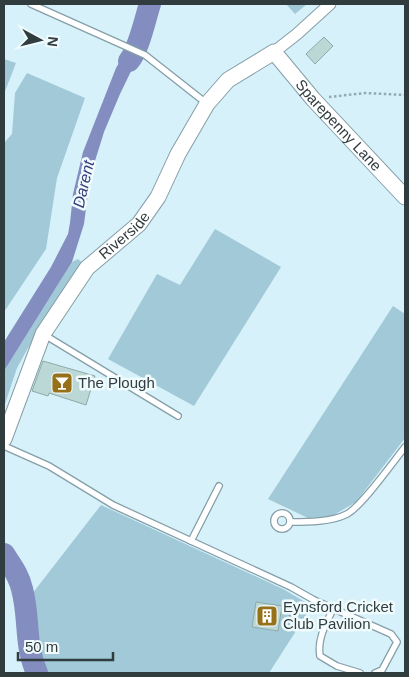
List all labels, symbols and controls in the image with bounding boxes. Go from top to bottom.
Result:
north arrow [15,15,65,65]
text: N [44,36,61,48]
street label: Sparepenny Lane [292,76,385,174]
water label: Darent [70,158,97,209]
street label: Riverside [95,208,153,262]
bar icon: The Plough [50,371,74,395]
place label: The Plough [78,374,155,391]
place label: Eynsford Cricket Club Pavilion [283,598,394,632]
building icon: Eynsford Cricket Club Pavilion [255,604,279,628]
scale bar [18,630,112,662]
text: 50 m [25,638,58,655]

